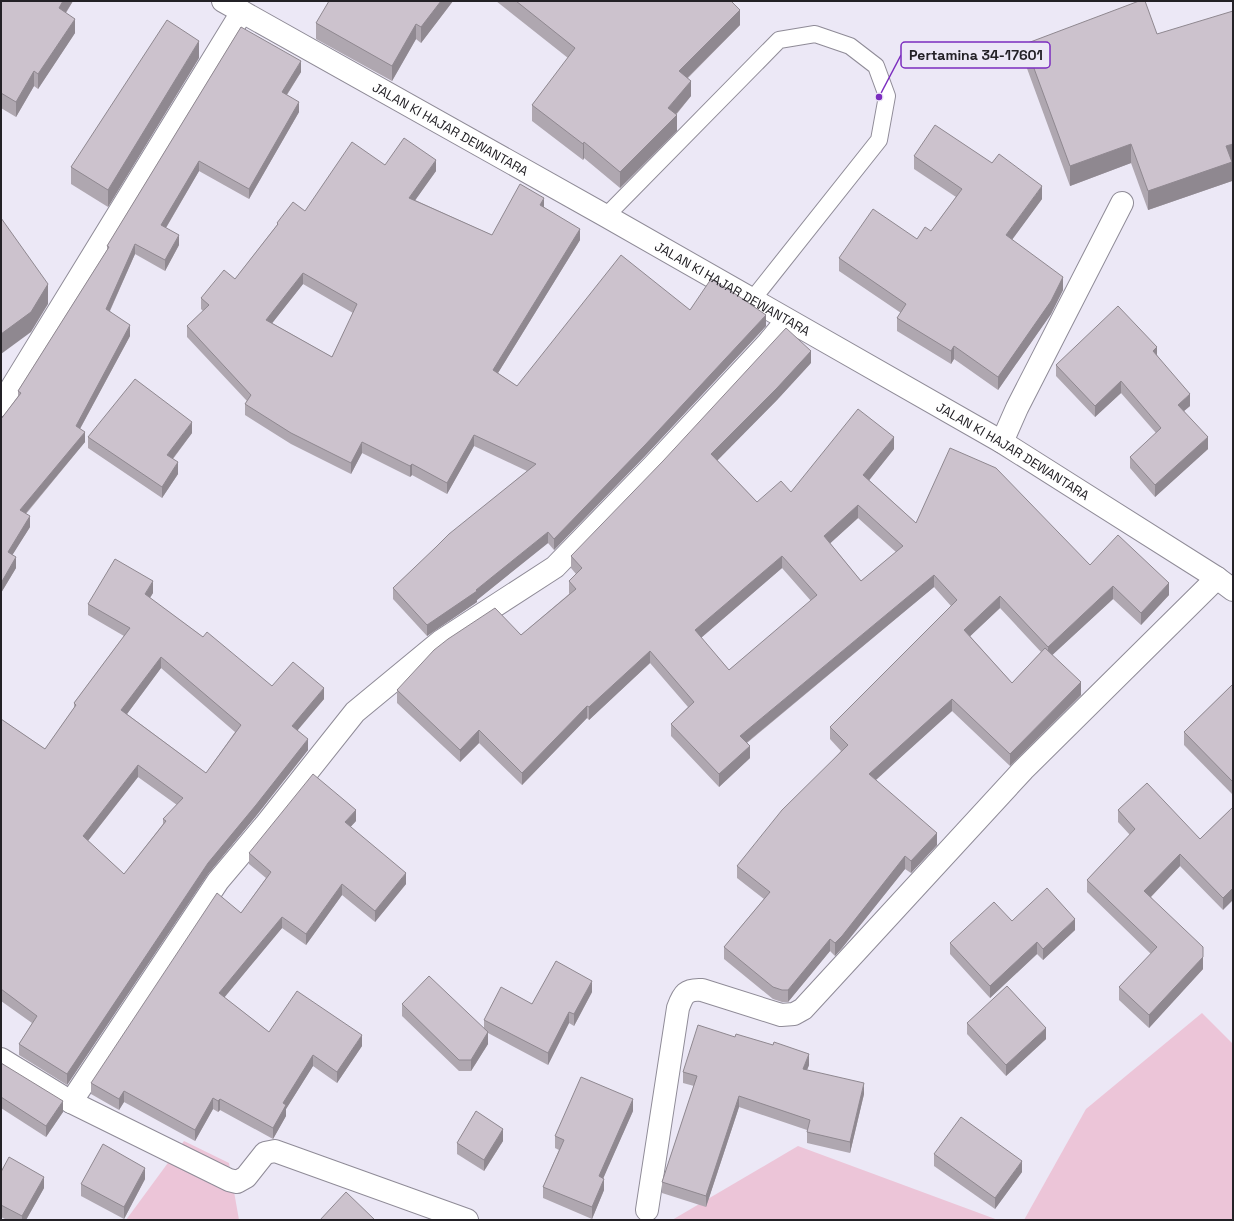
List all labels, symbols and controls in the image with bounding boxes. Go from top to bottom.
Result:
callout: Pertamina 34-17601 [901,42,1050,68]
text: Pertamina 34-17601 [909,46,1043,64]
street label: JALAN KI HAJAR DEWANTARA [370,78,532,179]
street label: JALAN KI HAJAR DEWANTARA [652,237,813,339]
street label: JALAN KI HAJAR DEWANTARA [933,398,1093,504]

